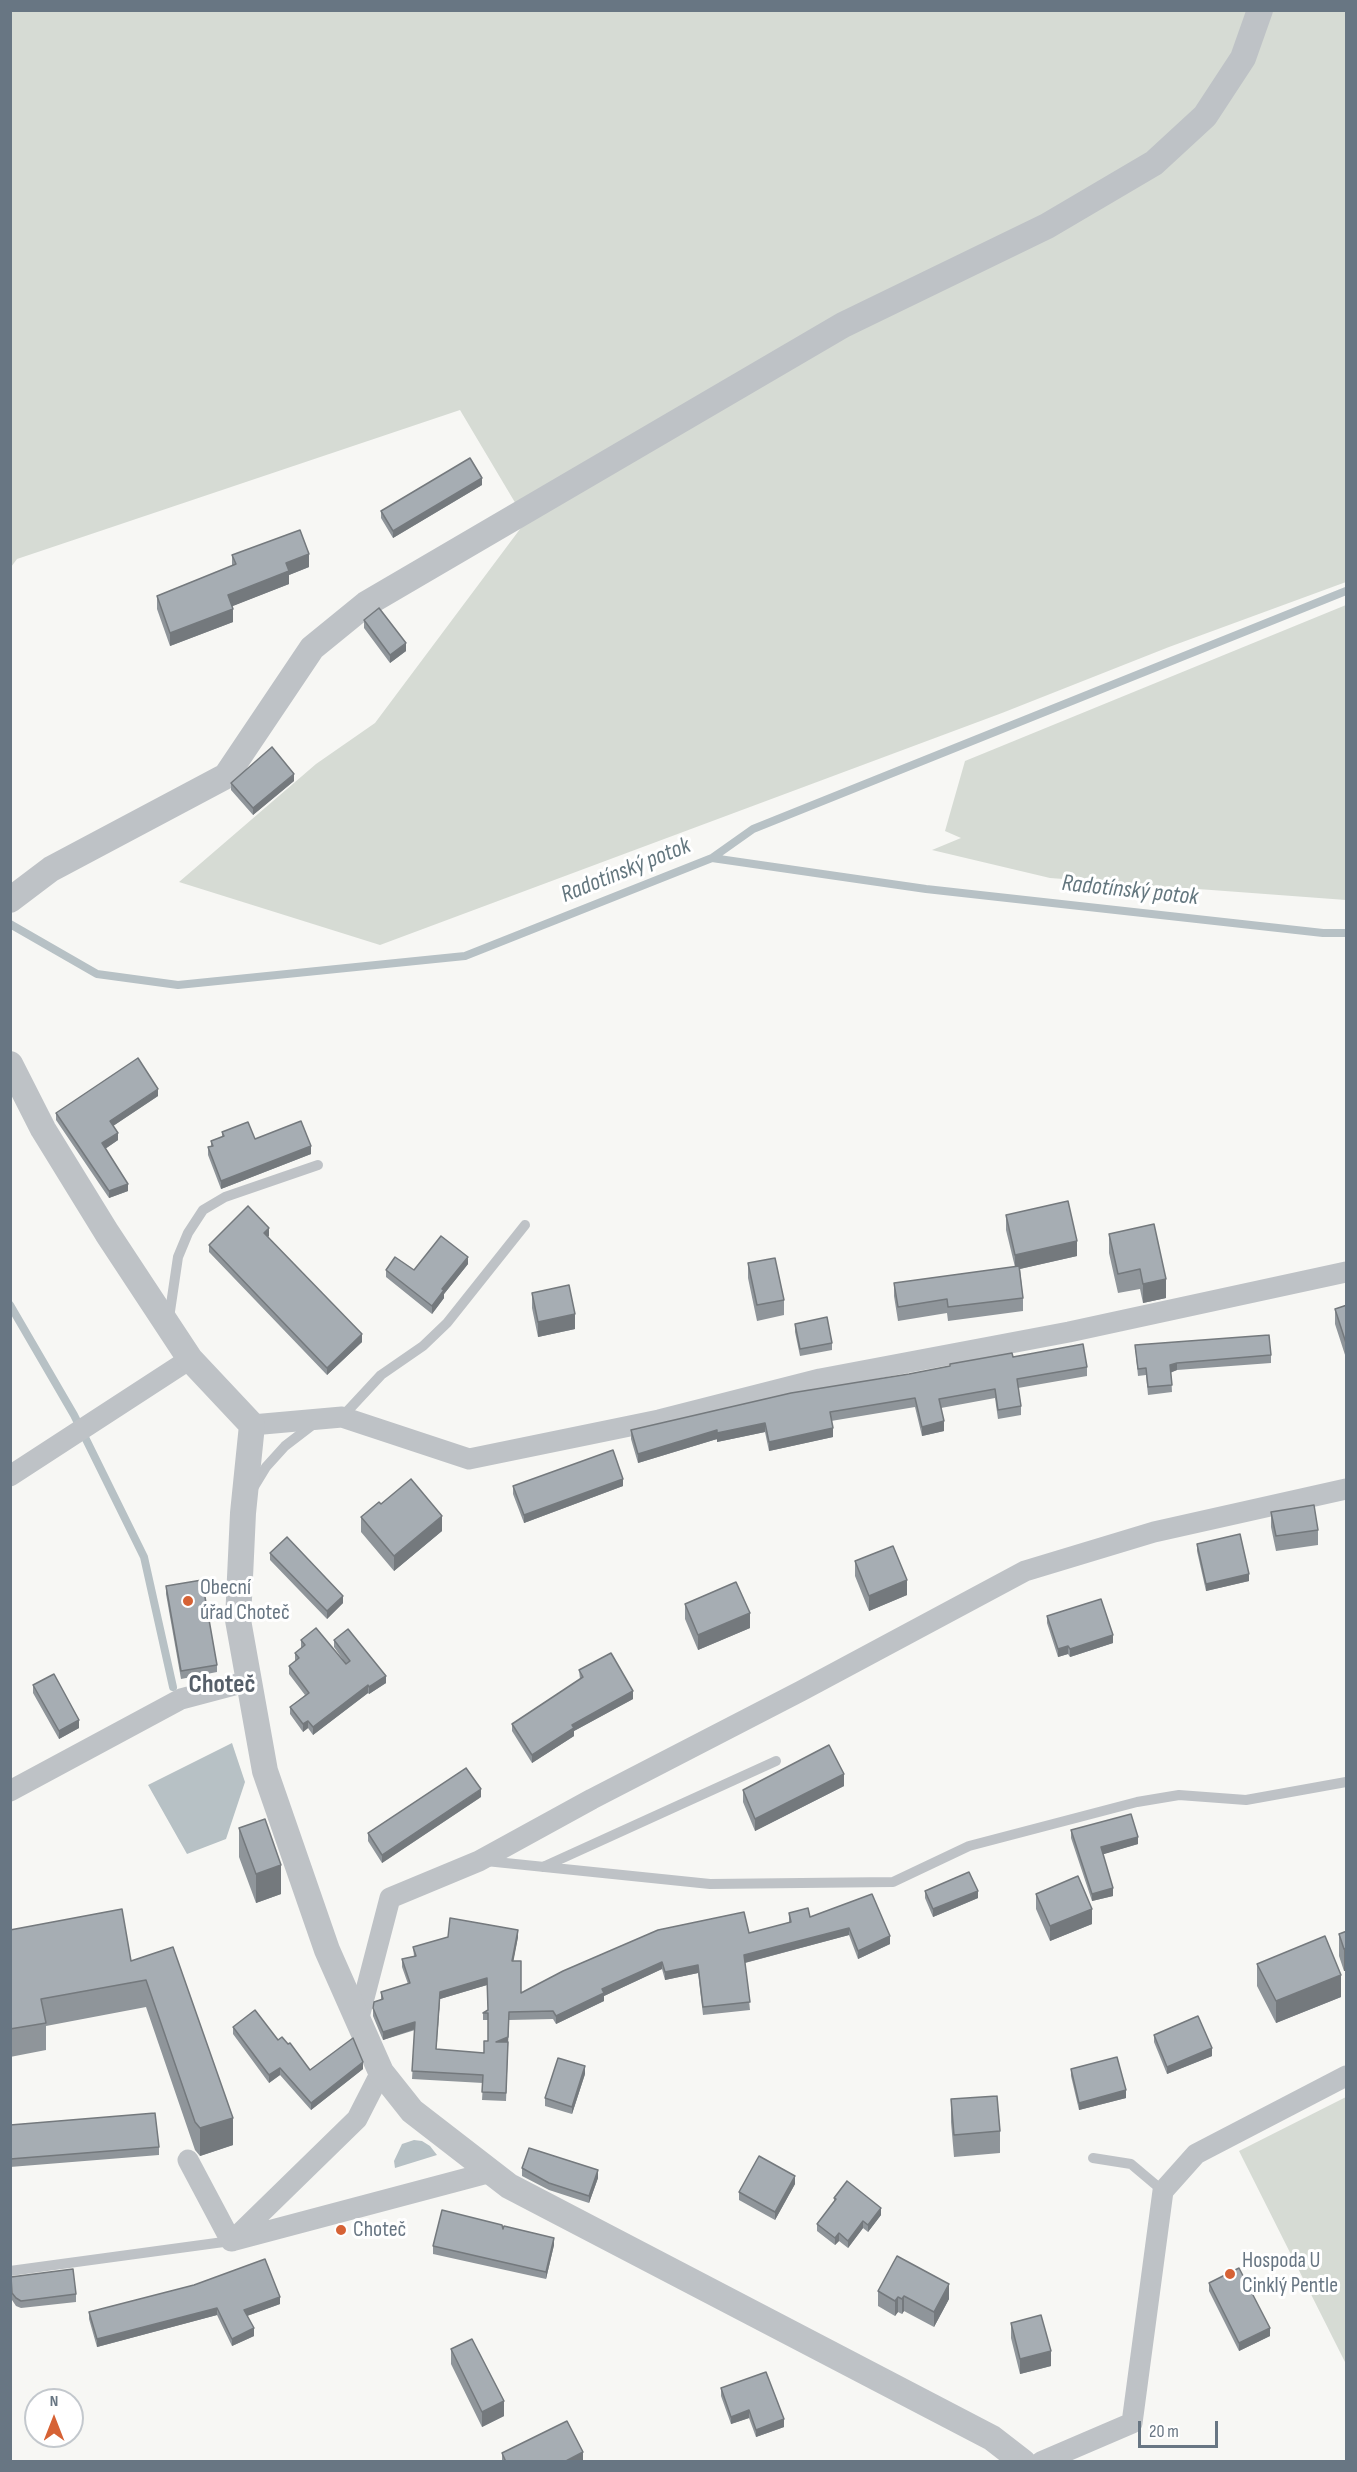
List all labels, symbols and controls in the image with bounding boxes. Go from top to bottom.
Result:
water label: Radotínský potok [557,832,695,910]
water label: Radotínský potok [1060,870,1200,912]
place label: Obecní úřad Choteč [200,1575,290,1627]
marker: Obecní úřad Choteč [181,1594,195,1608]
district label: Choteč [189,1669,255,1701]
place label: Choteč [353,2217,406,2243]
marker: Choteč [334,2223,348,2237]
place label: Hospoda U Cinklý Pentle [1242,2248,1338,2300]
marker: Hospoda U Cinklý Pentle [1223,2267,1237,2281]
north arrow [24,2388,84,2448]
text: N [50,2392,58,2411]
scale bar [1141,2409,1220,2447]
text: 20 m [1149,2421,1179,2442]

